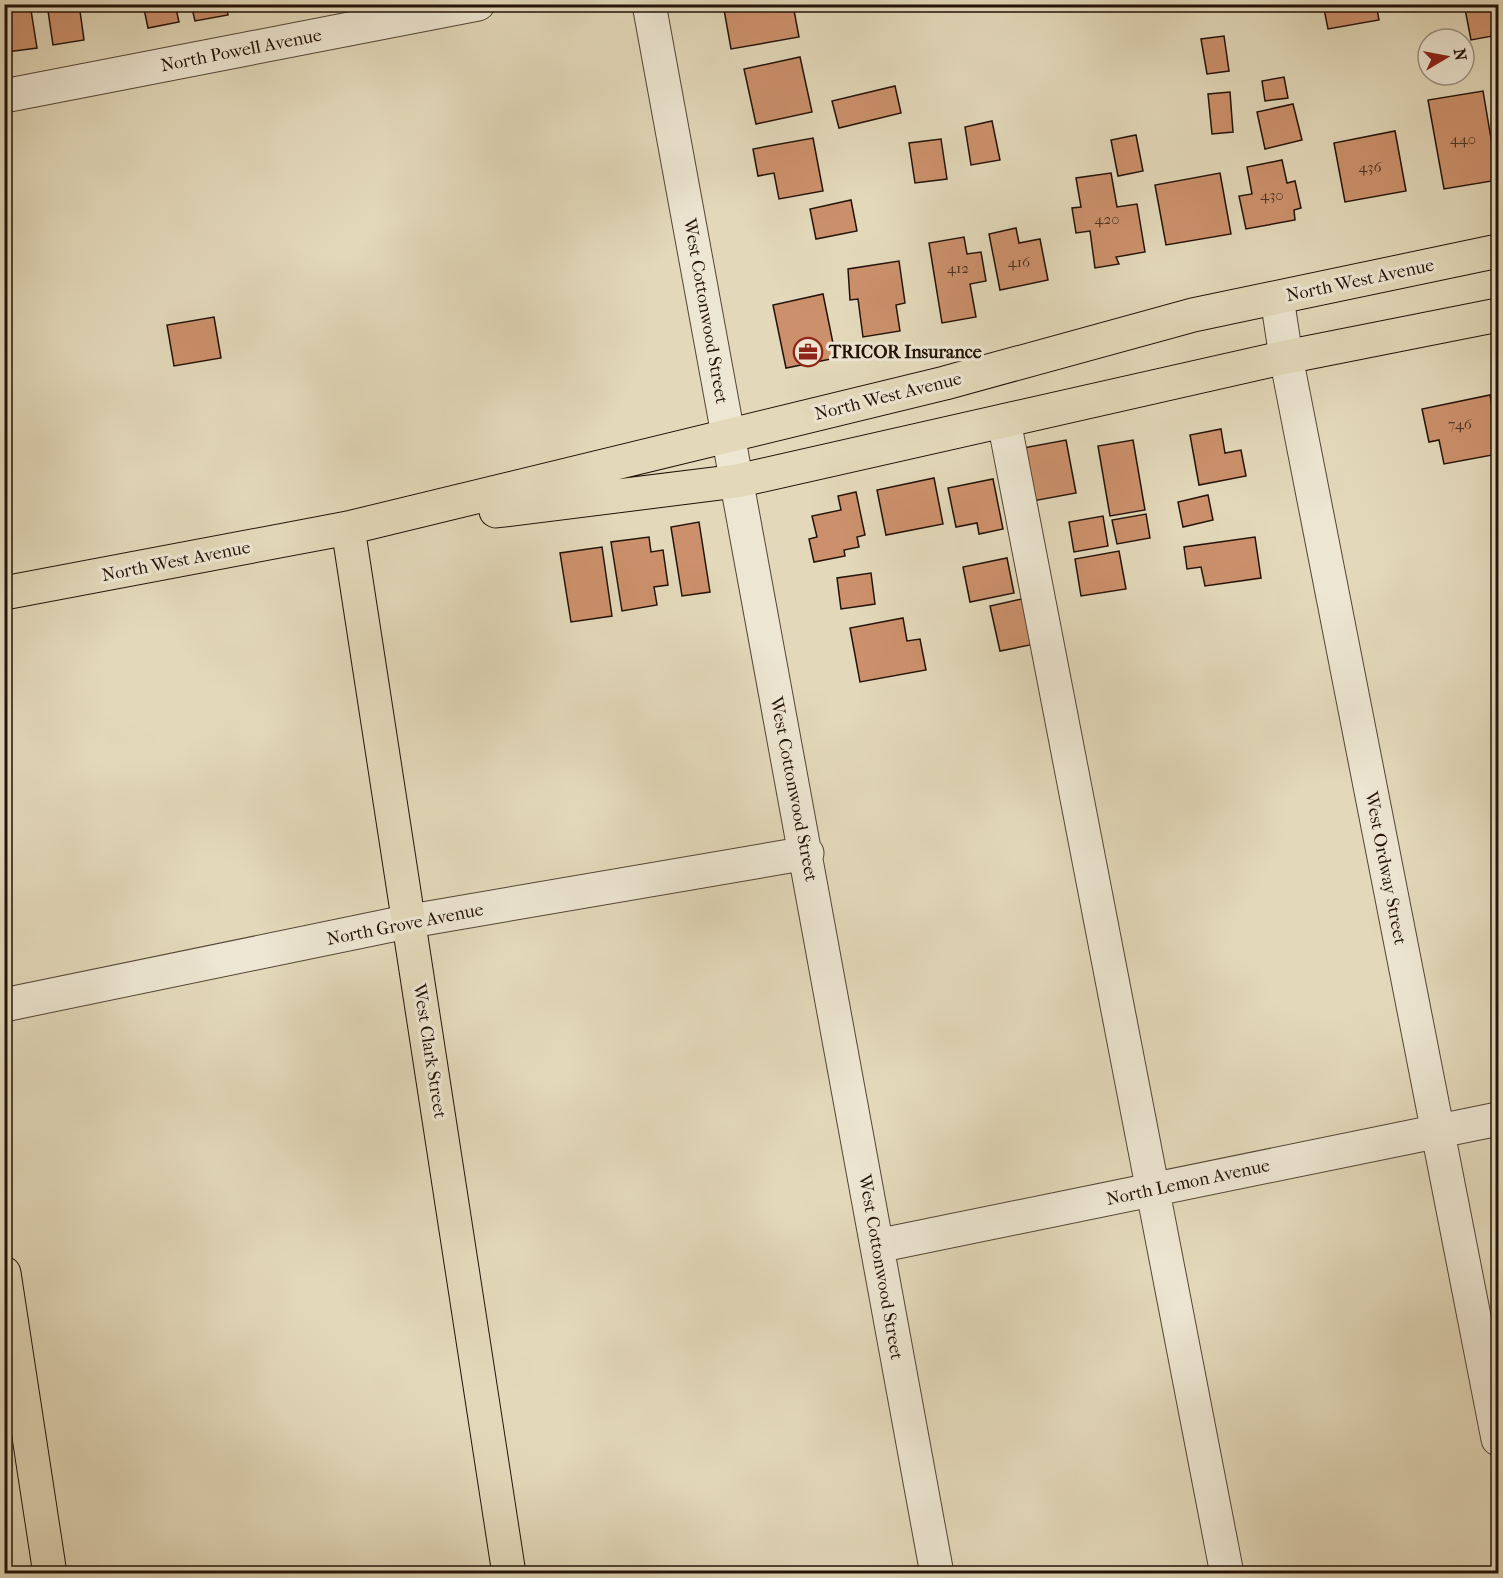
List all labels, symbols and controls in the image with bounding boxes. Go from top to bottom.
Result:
street label: North Powell Avenue [159,25,323,76]
north arrow [1416,27,1476,87]
text: N [1450,47,1471,63]
house number: 440 [1450,130,1476,148]
house number: 436 [1358,158,1382,176]
house number: 430 [1260,186,1284,204]
house number: 420 [1095,210,1119,228]
street label: West Cottonwood Street [679,216,732,406]
house number: 416 [1008,253,1031,271]
street label: North West Avenue [1284,255,1436,306]
house number: 412 [947,259,969,277]
office icon: TRICOR Insurance [792,336,824,368]
place label: TRICOR Insurance [828,342,982,363]
street label: North West Avenue [812,368,964,425]
house number: 746 [1448,415,1473,433]
street label: North West Avenue [100,537,252,586]
street label: West Cottonwood Street [765,694,822,884]
street label: West Ordway Street [1360,789,1411,947]
street label: North Grove Avenue [325,899,485,950]
street label: West Clark Street [408,981,451,1120]
street label: North Lemon Avenue [1104,1155,1272,1210]
street label: West Cottonwood Street [854,1172,907,1362]

